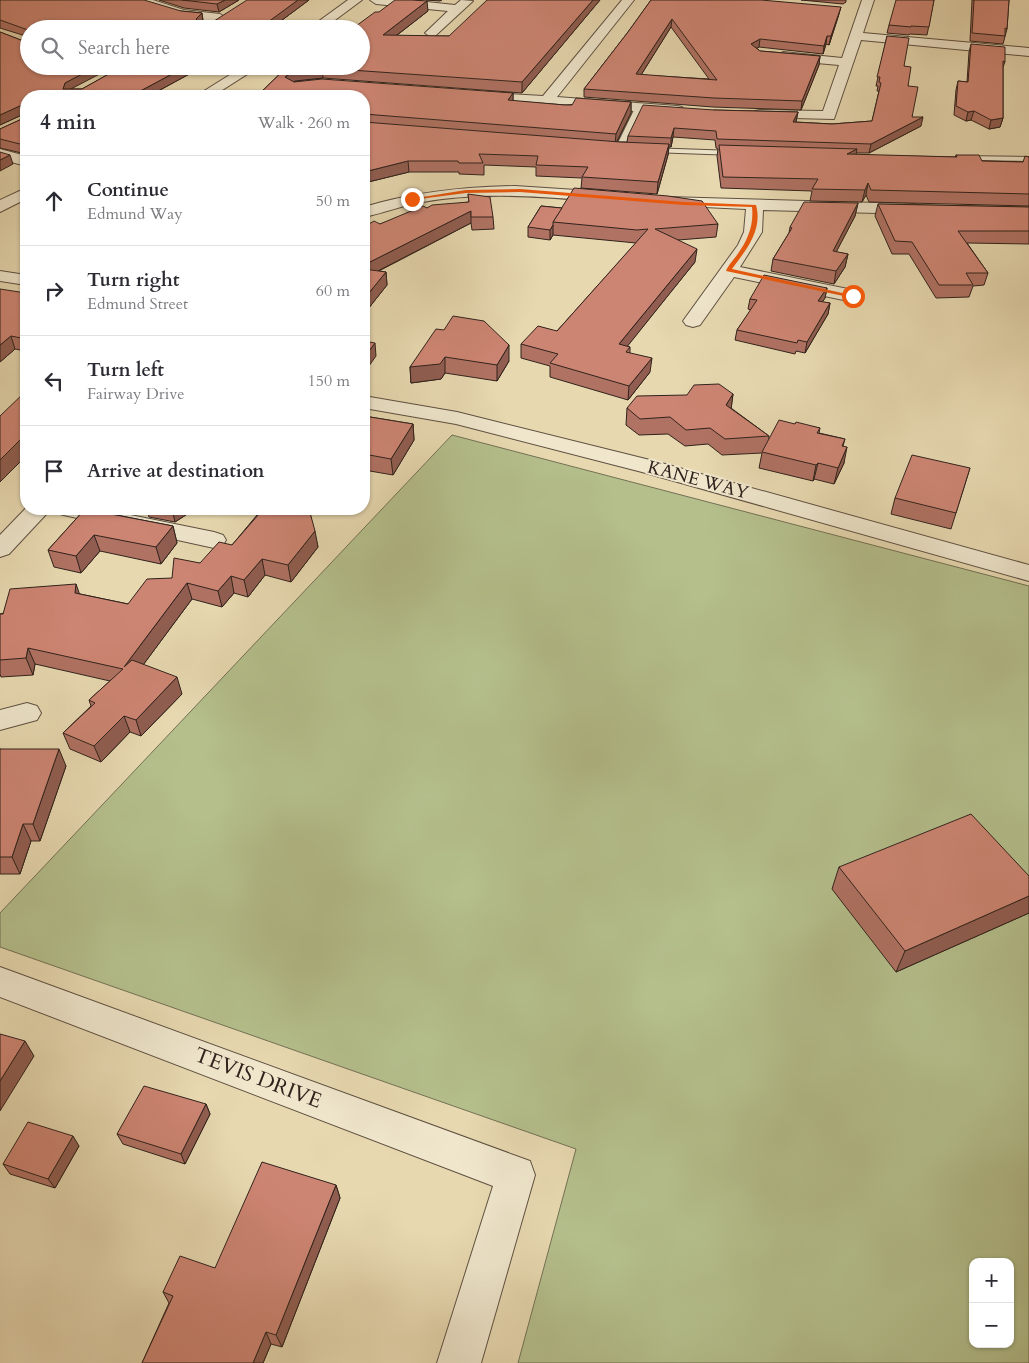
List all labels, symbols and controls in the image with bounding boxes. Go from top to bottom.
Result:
search box [20,20,370,75]
icon: search [38,34,66,62]
text: Search here [78,35,170,61]
text: 4 min [40,108,96,137]
text: Walk · 260 m [258,112,350,134]
text: Continue [87,177,169,203]
icon: ahead [40,187,68,215]
route end [401,188,424,211]
text: 50 m [316,190,350,212]
text: Edmund Way [87,203,183,225]
text: Turn right [87,267,179,293]
icon: right [40,277,68,305]
text: 60 m [316,280,350,302]
route start [842,285,865,308]
text: Edmund Street [87,293,188,315]
text: Turn left [87,357,164,383]
icon: left [40,367,68,395]
text: 150 m [308,370,350,392]
text: Fairway Drive [87,383,185,405]
street label: KANE WAY [645,455,752,506]
icon: arrive [40,457,68,485]
text: Arrive at destination [87,458,264,484]
street label: TEVIS DRIVE [190,1040,326,1116]
map controls [969,1258,1014,1348]
button: + [969,1258,1014,1303]
button: − [969,1303,1014,1348]

